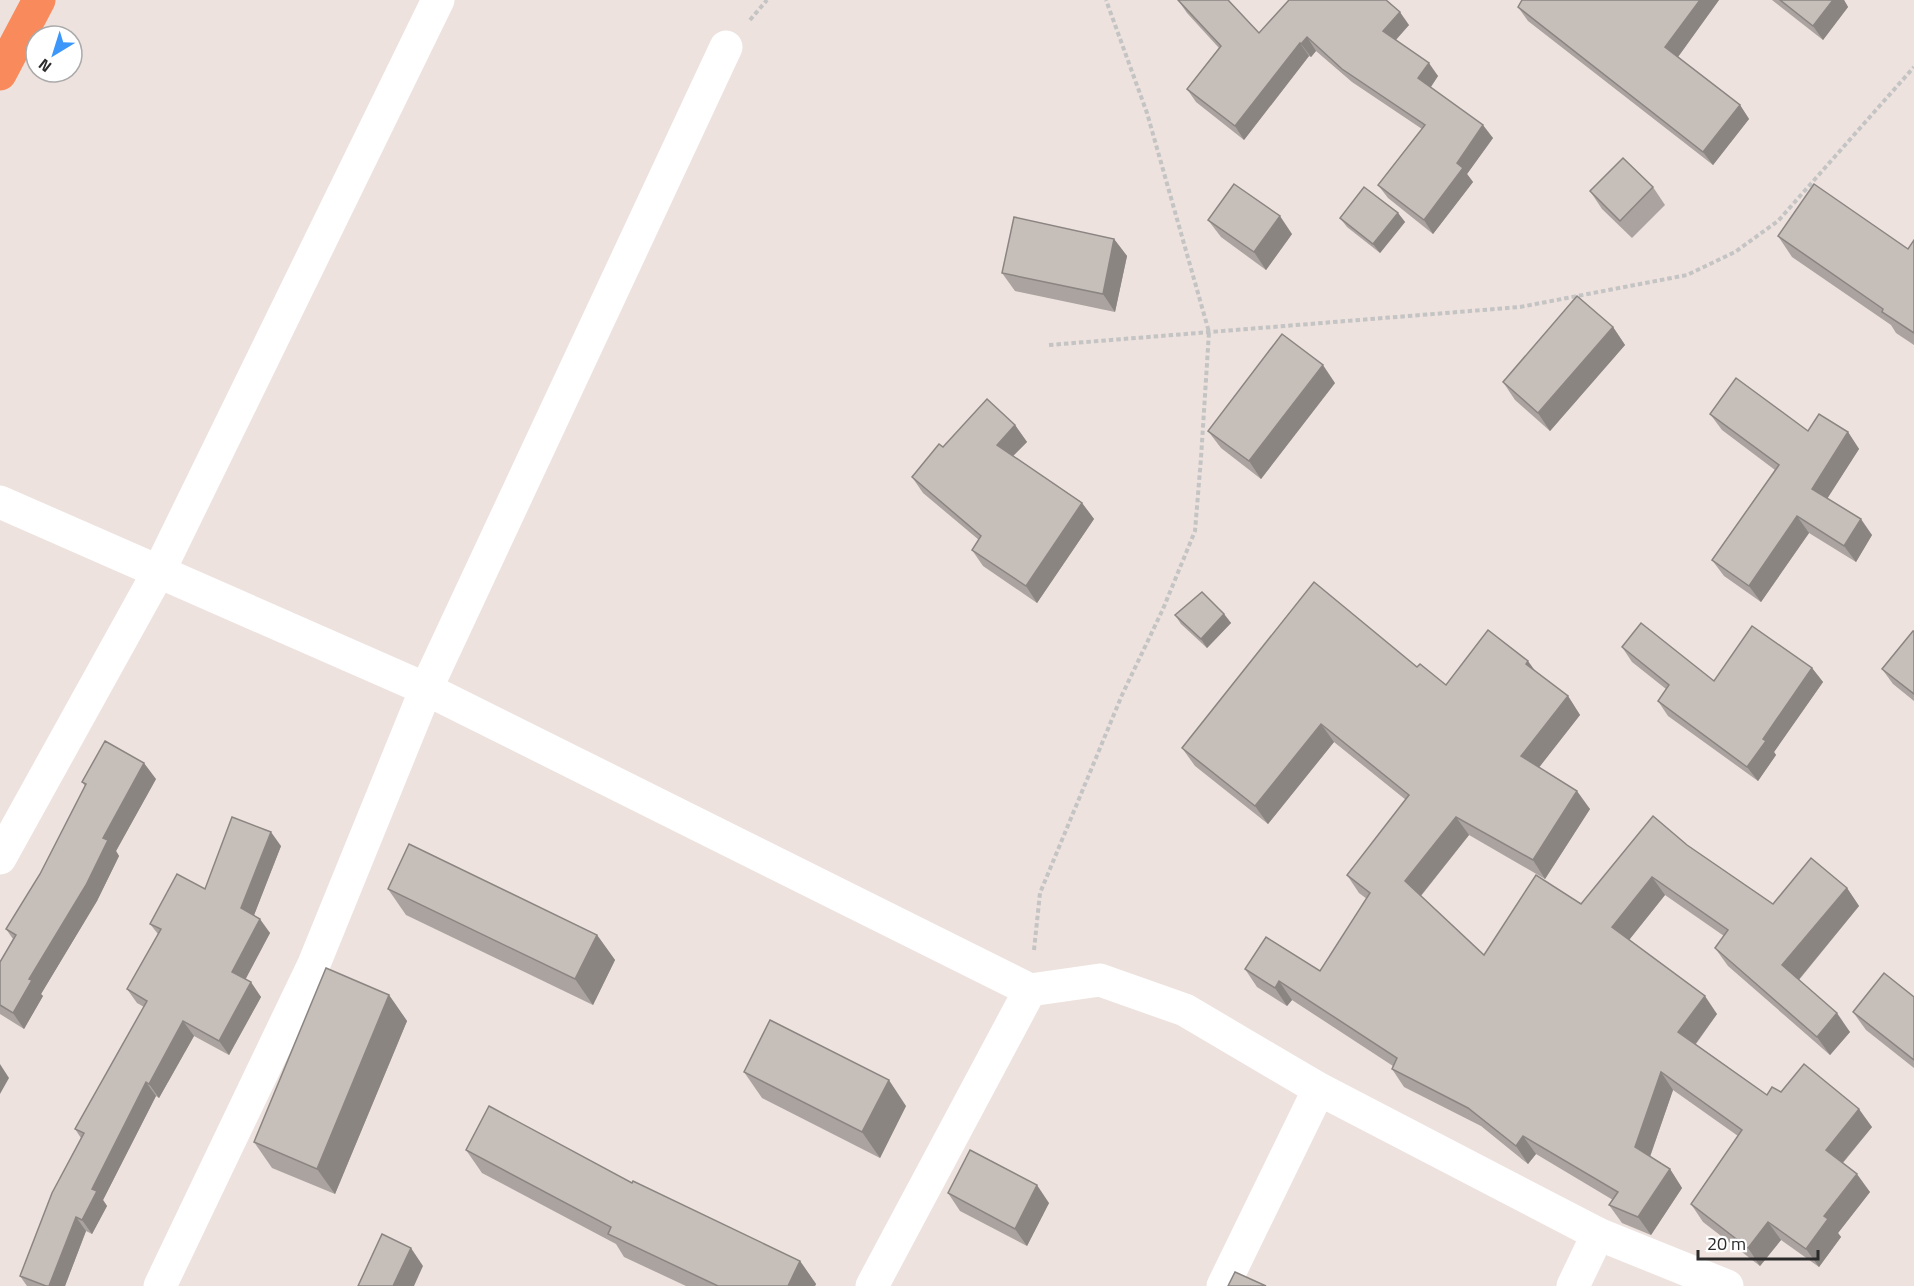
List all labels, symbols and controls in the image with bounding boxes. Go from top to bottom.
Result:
north arrow [24,24,84,84]
text: N [33,53,57,79]
scale bar [1698,1223,1818,1261]
text: 20 m [1707,1230,1746,1257]

